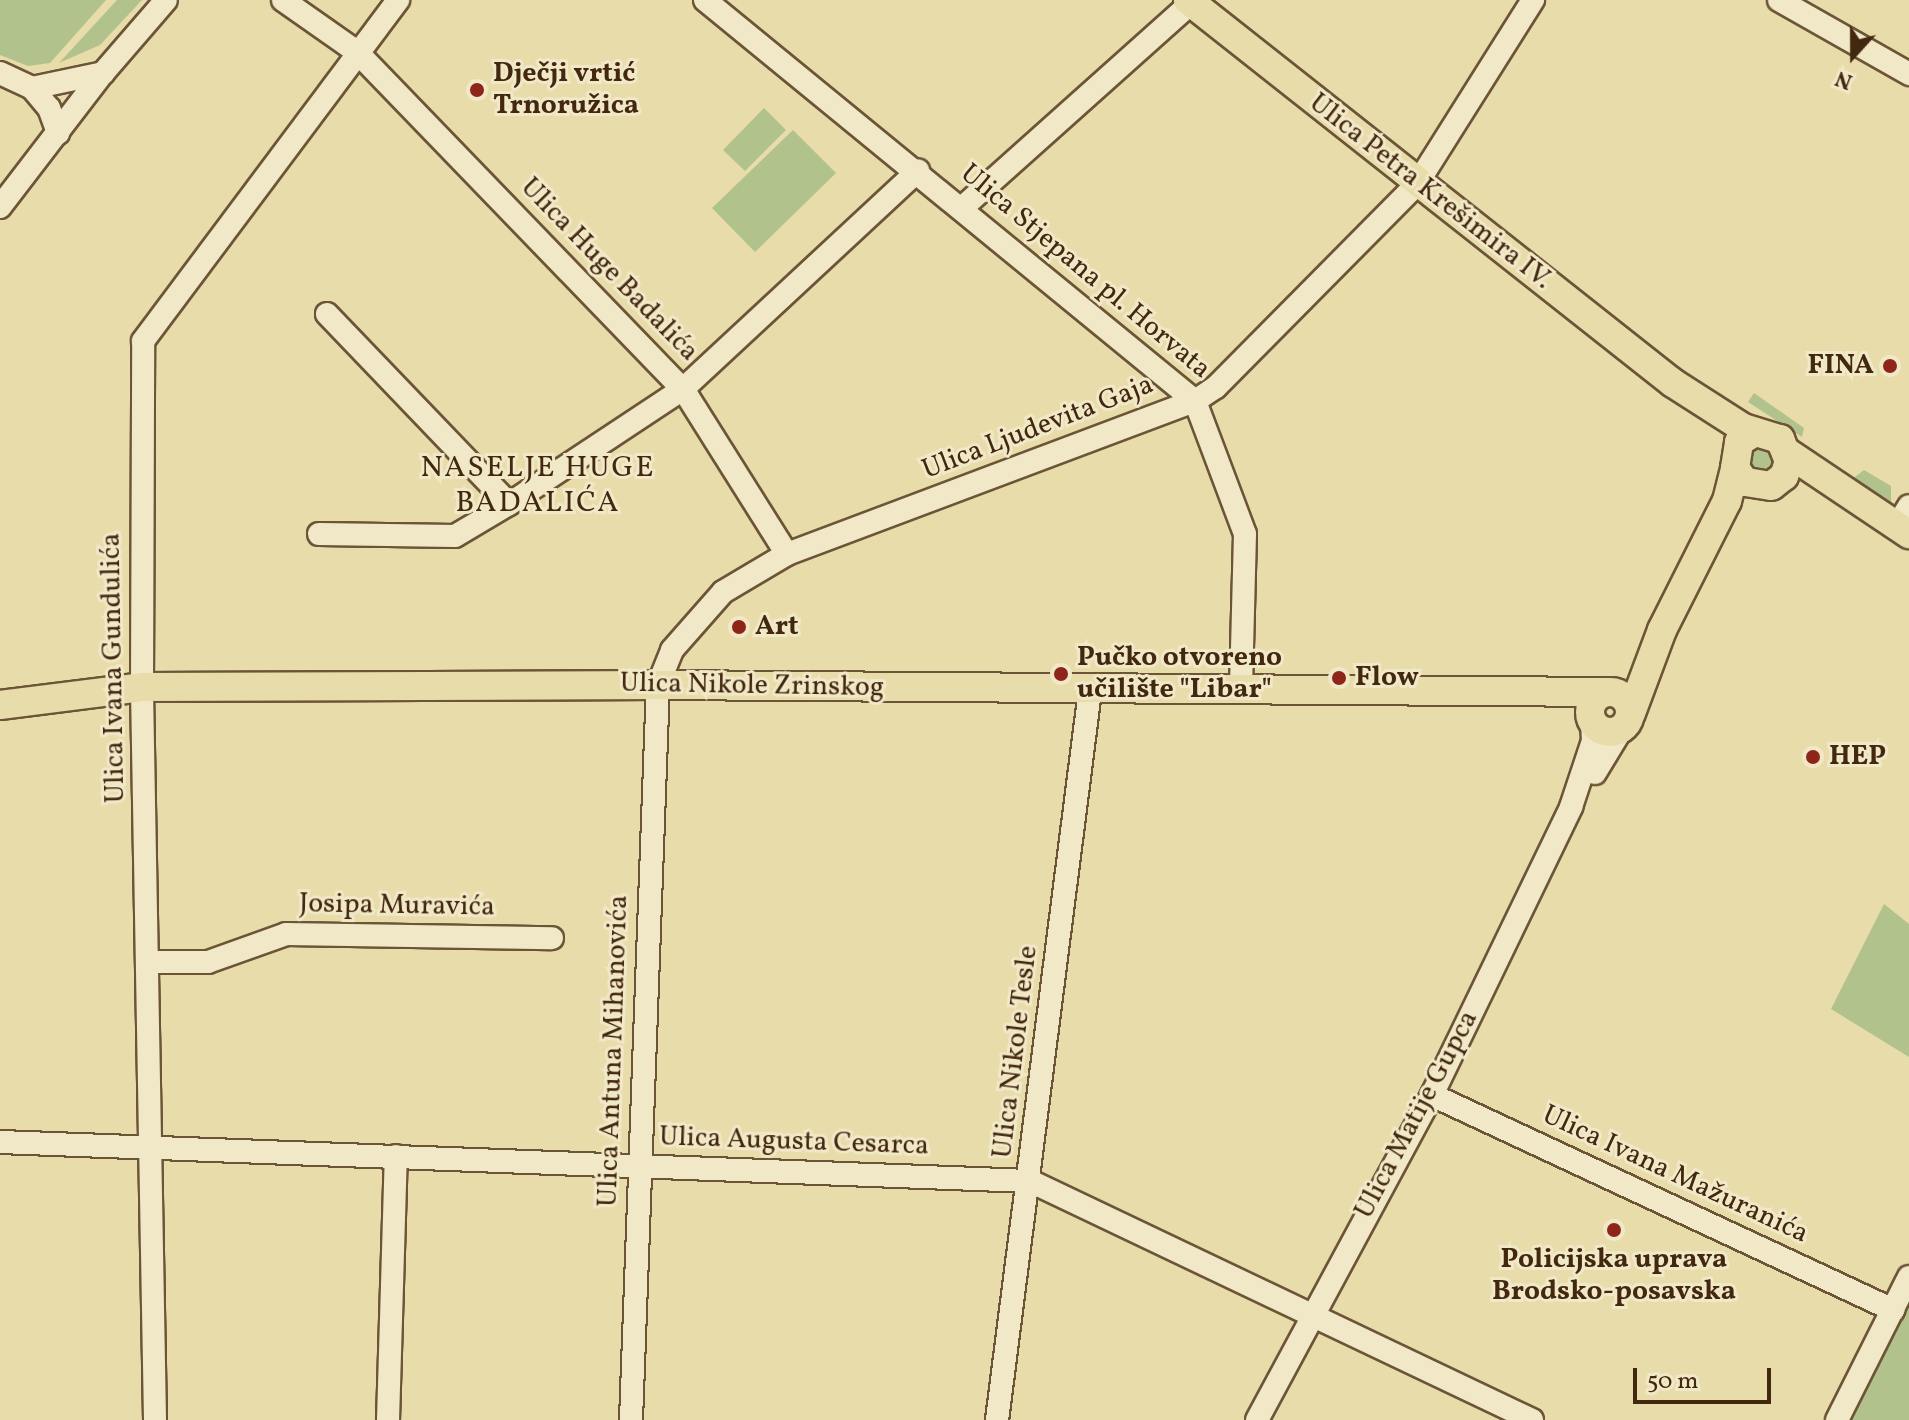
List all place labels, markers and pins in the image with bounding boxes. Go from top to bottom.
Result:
place label: Dječji vrtić Trnoružica [493,57,639,123]
marker: Dječji vrtić Trnoružica [468,81,486,99]
place label: FINA [1808,349,1874,383]
marker: FINA [1881,357,1899,375]
place label: Art [755,610,799,644]
marker: Art [730,618,748,636]
place label: Pučko otvoreno učilište "Libar" [1077,641,1282,707]
place label: Flow [1355,661,1419,695]
marker: Pučko otvoreno učilište "Libar" [1052,665,1070,683]
marker: Flow [1330,669,1348,687]
place label: HEP [1829,740,1886,774]
marker: HEP [1804,748,1822,766]
marker: Policijska uprava Brodsko-posavska [1605,1221,1623,1239]
place label: Policijska uprava Brodsko-posavska [1492,1243,1736,1309]

